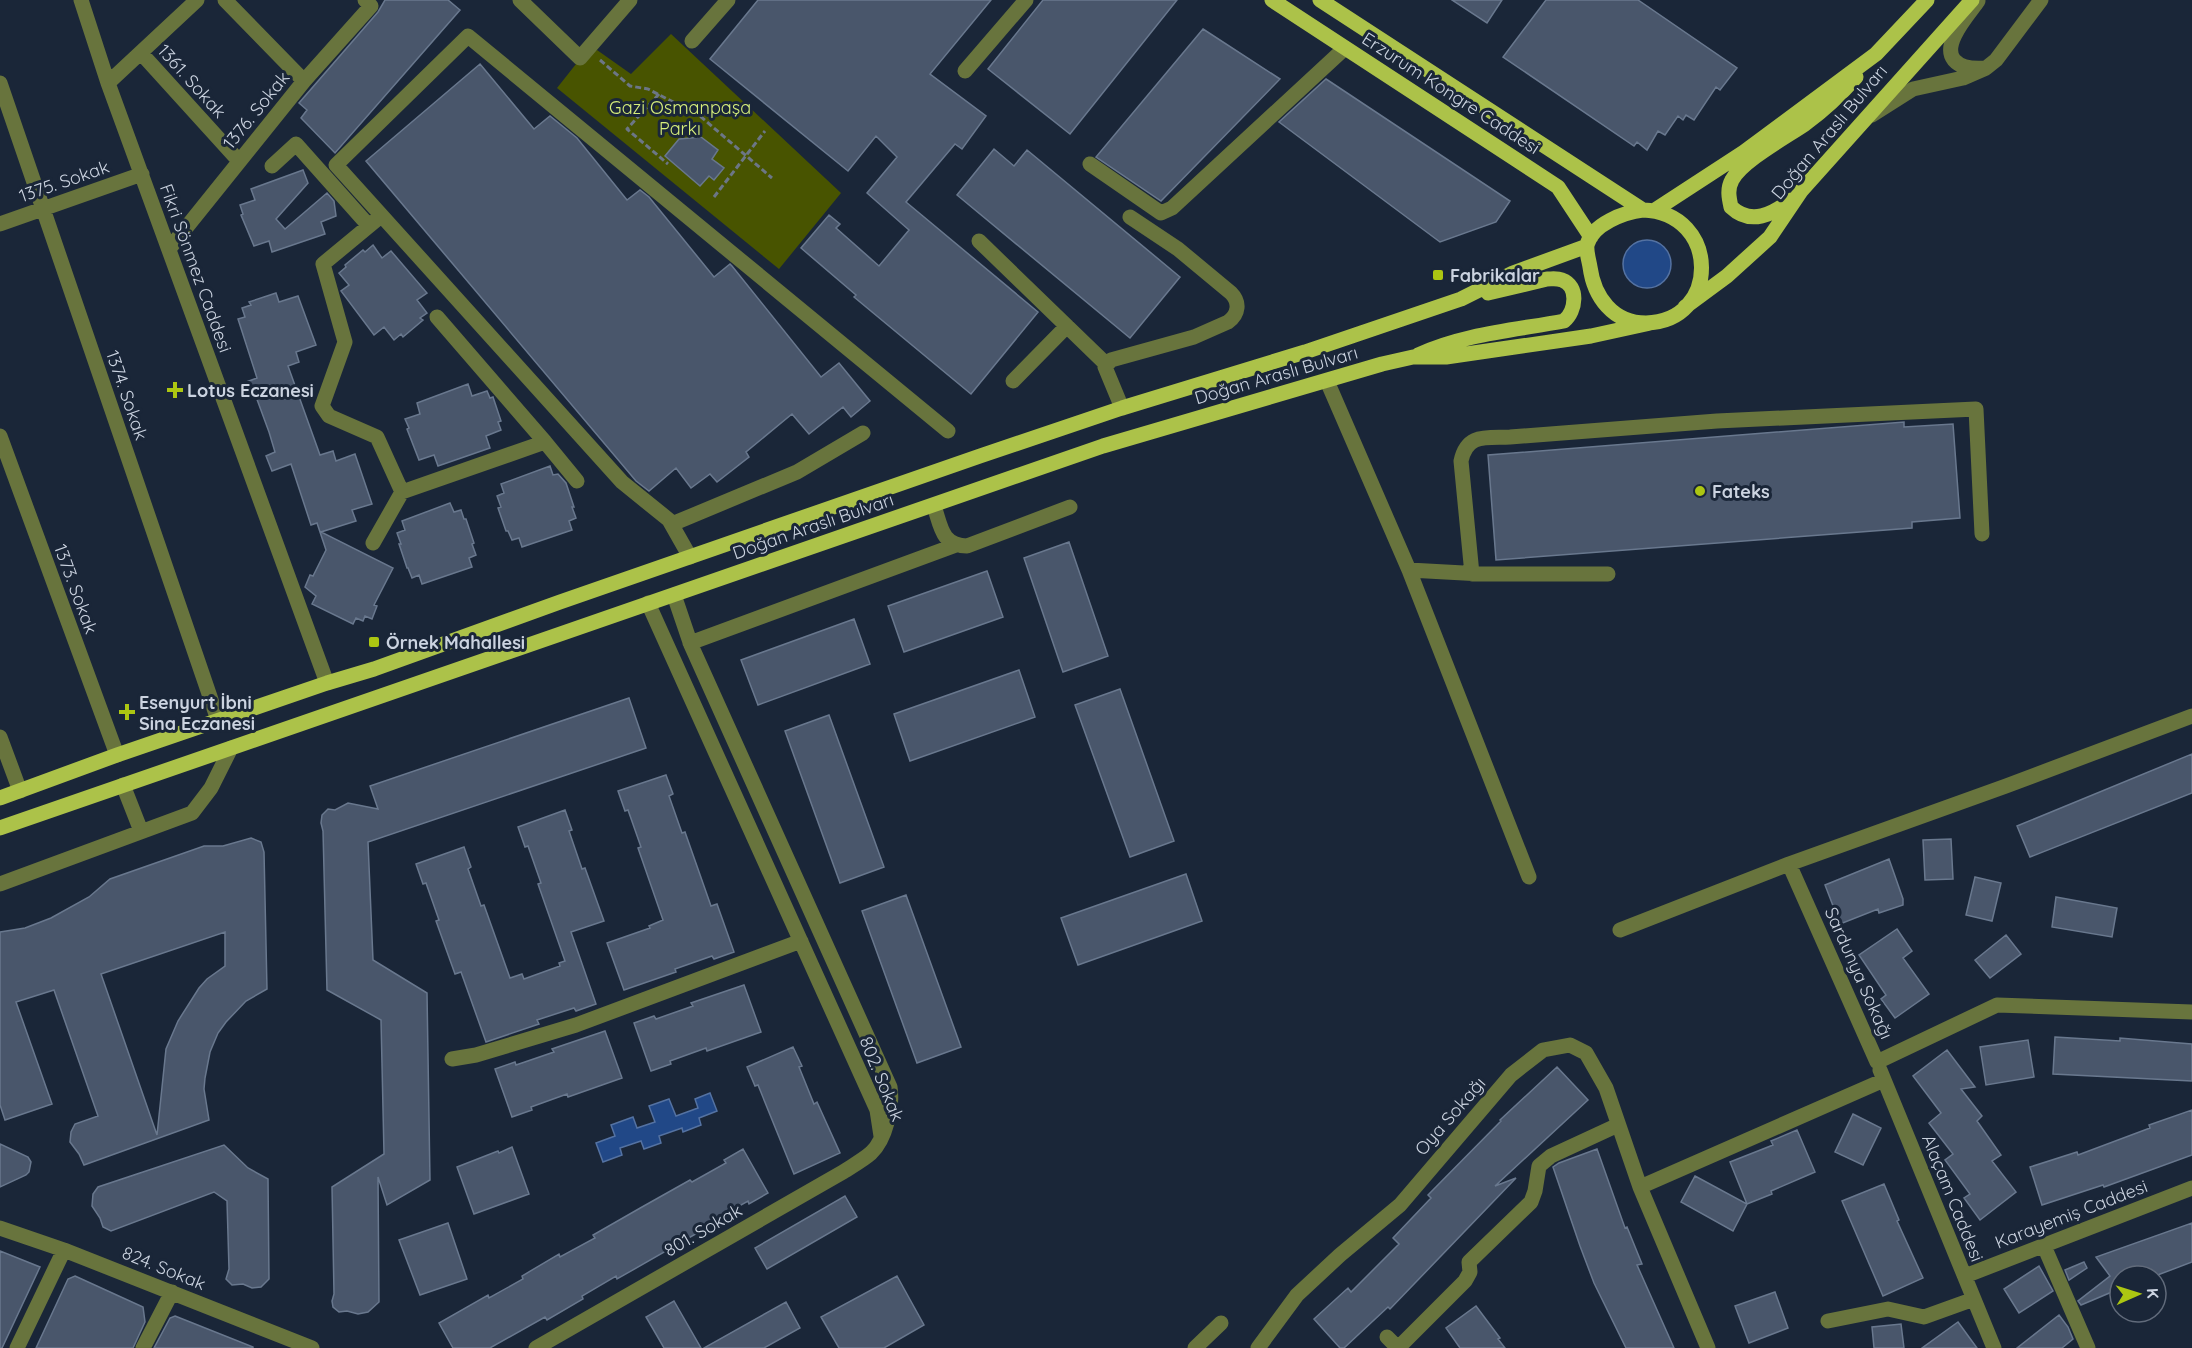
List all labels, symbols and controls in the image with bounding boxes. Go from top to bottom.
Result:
street label: Erzurum Kongre Caddesi [1358,27,1544,159]
street label: 1361. Sokak [153,39,231,123]
street label: Doğan Araslı Bulvarı [1766,60,1892,204]
street label: 1376. Sokak [218,66,294,154]
park label: Gazi Osmanpaşa Parkı [609,96,751,140]
street label: 1375. Sokak [16,155,112,207]
street label: Fikri Sönmez Caddesi [155,181,237,355]
place label: Fabrikalar [1450,264,1540,287]
marker: Fabrikalar [1431,268,1445,282]
street label: Doğan Araslı Bulvarı [1192,341,1360,409]
street label: 1374. Sokak [101,347,153,443]
place label: Lotus Eczanesi [187,379,314,402]
marker: Lotus Eczanesi [168,383,182,397]
place label: Fateks [1712,480,1770,503]
marker: Fateks [1693,484,1707,498]
street label: Doğan Araslı Bulvarı [729,488,897,564]
street label: 1373. Sokak [49,541,103,637]
place label: Örnek Mahallesi [386,631,525,654]
marker: Örnek Mahallesi [367,635,381,649]
place label: Esenyurt İbni Sina Eczanesi [139,691,255,735]
marker: Esenyurt İbni Sina Eczanesi [120,705,134,719]
street label: Sardunya Sokağı [1820,904,1898,1042]
street label: 802. Sokak [855,1033,909,1125]
street label: Oya Sokağı [1410,1072,1490,1160]
street label: Alaçam Caddesi [1917,1131,1989,1265]
street label: Karayemiş Caddesi [1991,1174,2151,1254]
street label: 801. Sokak [660,1198,746,1262]
street label: 824. Sokak [119,1241,209,1295]
north arrow [2108,1264,2168,1324]
text: K [2143,1287,2163,1299]

